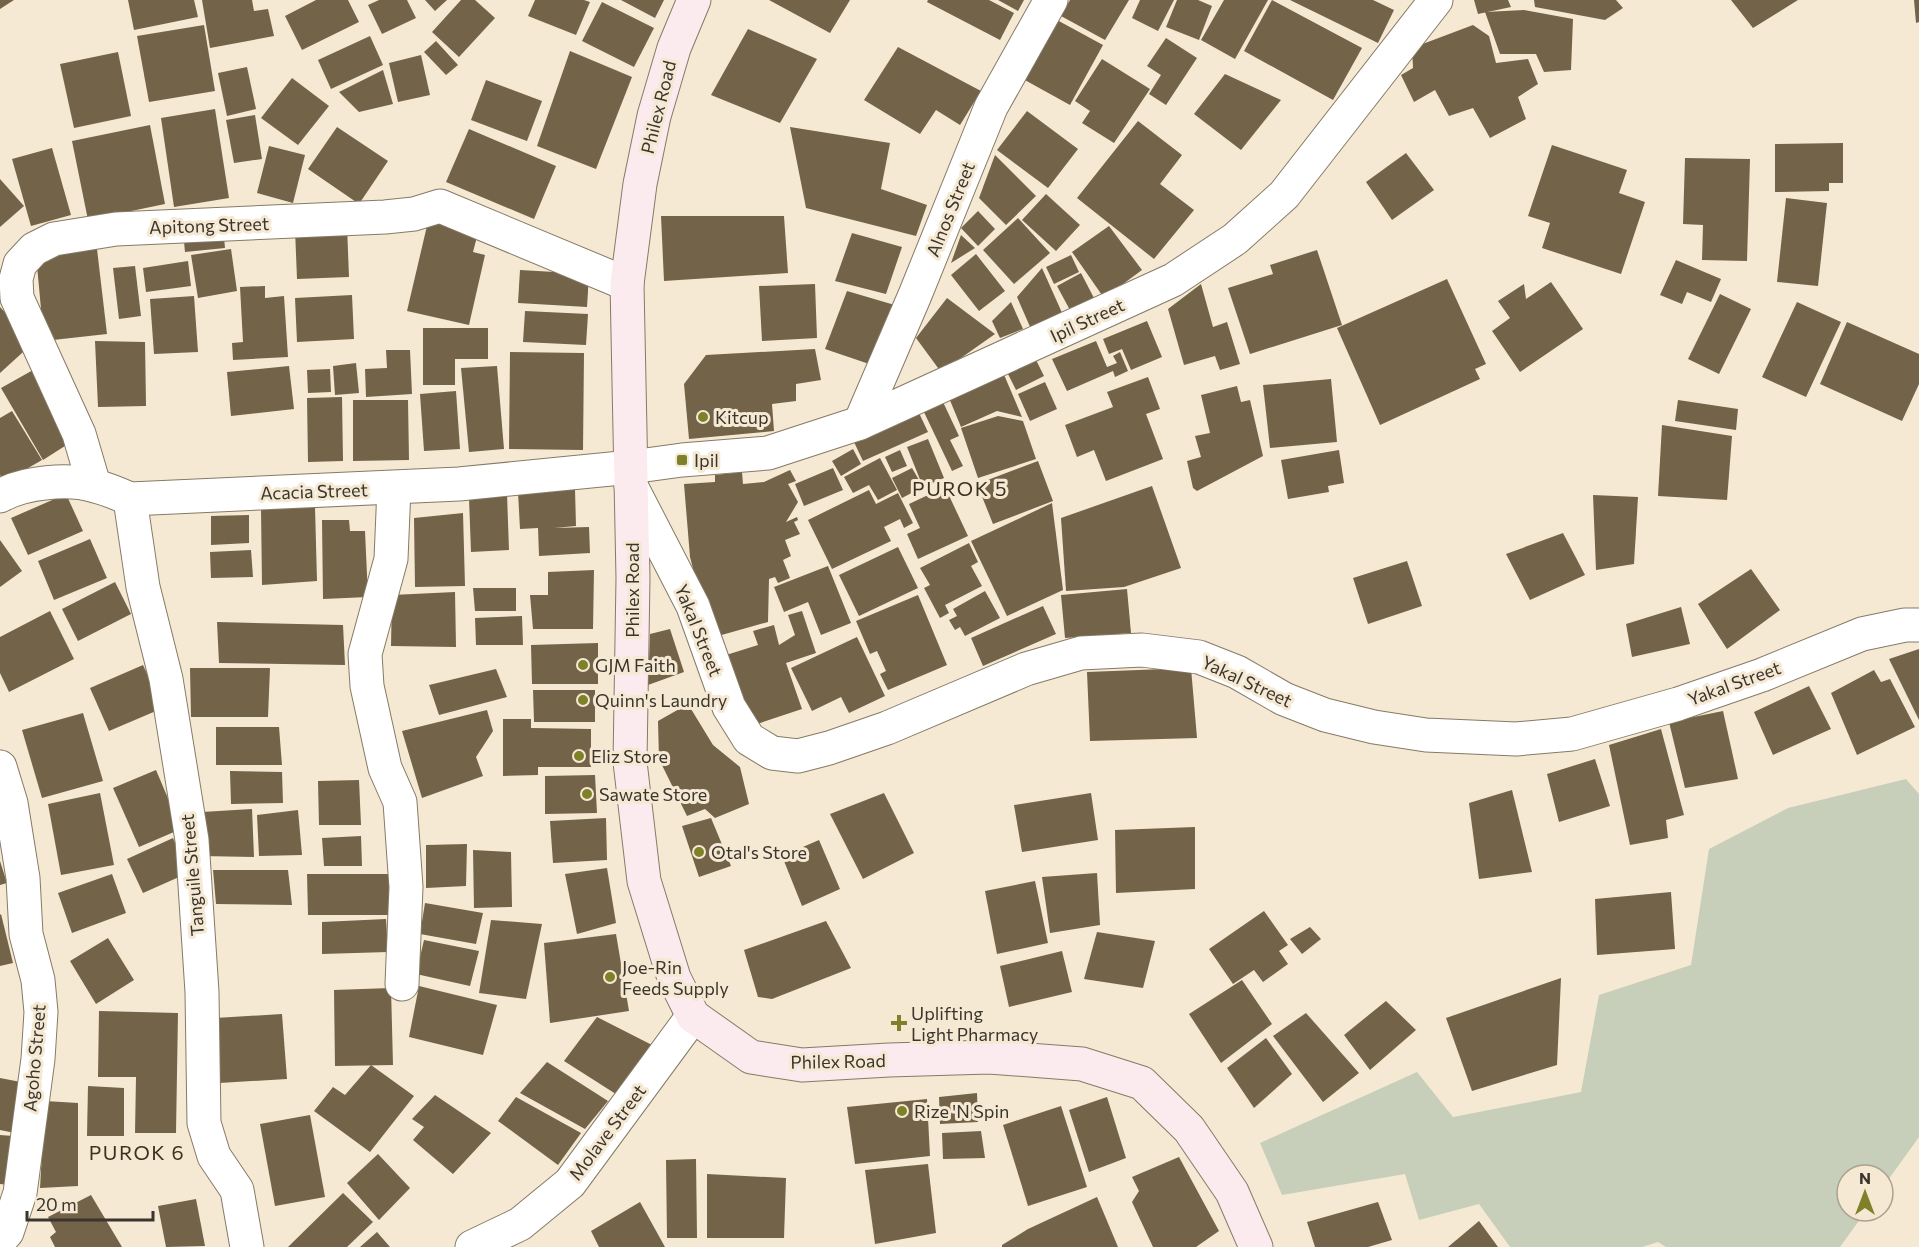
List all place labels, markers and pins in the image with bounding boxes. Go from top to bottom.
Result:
place label: Kitcup [715,406,769,428]
marker: Kitcup [696,410,710,424]
place label: Ipil [694,449,719,471]
marker: Ipil [675,453,689,467]
place label: GJM Faith [595,654,676,676]
marker: GJM Faith [576,658,590,672]
place label: Quinn's Laundry [595,689,727,711]
marker: Quinn's Laundry [576,693,590,707]
place label: Eliz Store [591,745,668,767]
marker: Eliz Store [572,749,586,763]
place label: Sawate Store [599,783,707,805]
marker: Sawate Store [580,787,594,801]
place label: Otal's Store [711,841,807,863]
marker: Otal's Store [692,845,706,859]
place label: Joe-Rin Feeds Supply [622,956,729,999]
marker: Joe-Rin Feeds Supply [603,970,617,984]
place label: Uplifting Light Pharmacy [911,1002,1038,1045]
marker: Uplifting Light Pharmacy [892,1016,906,1030]
place label: Rize 'N Spin [914,1100,1009,1122]
marker: Rize 'N Spin [895,1104,909,1118]

